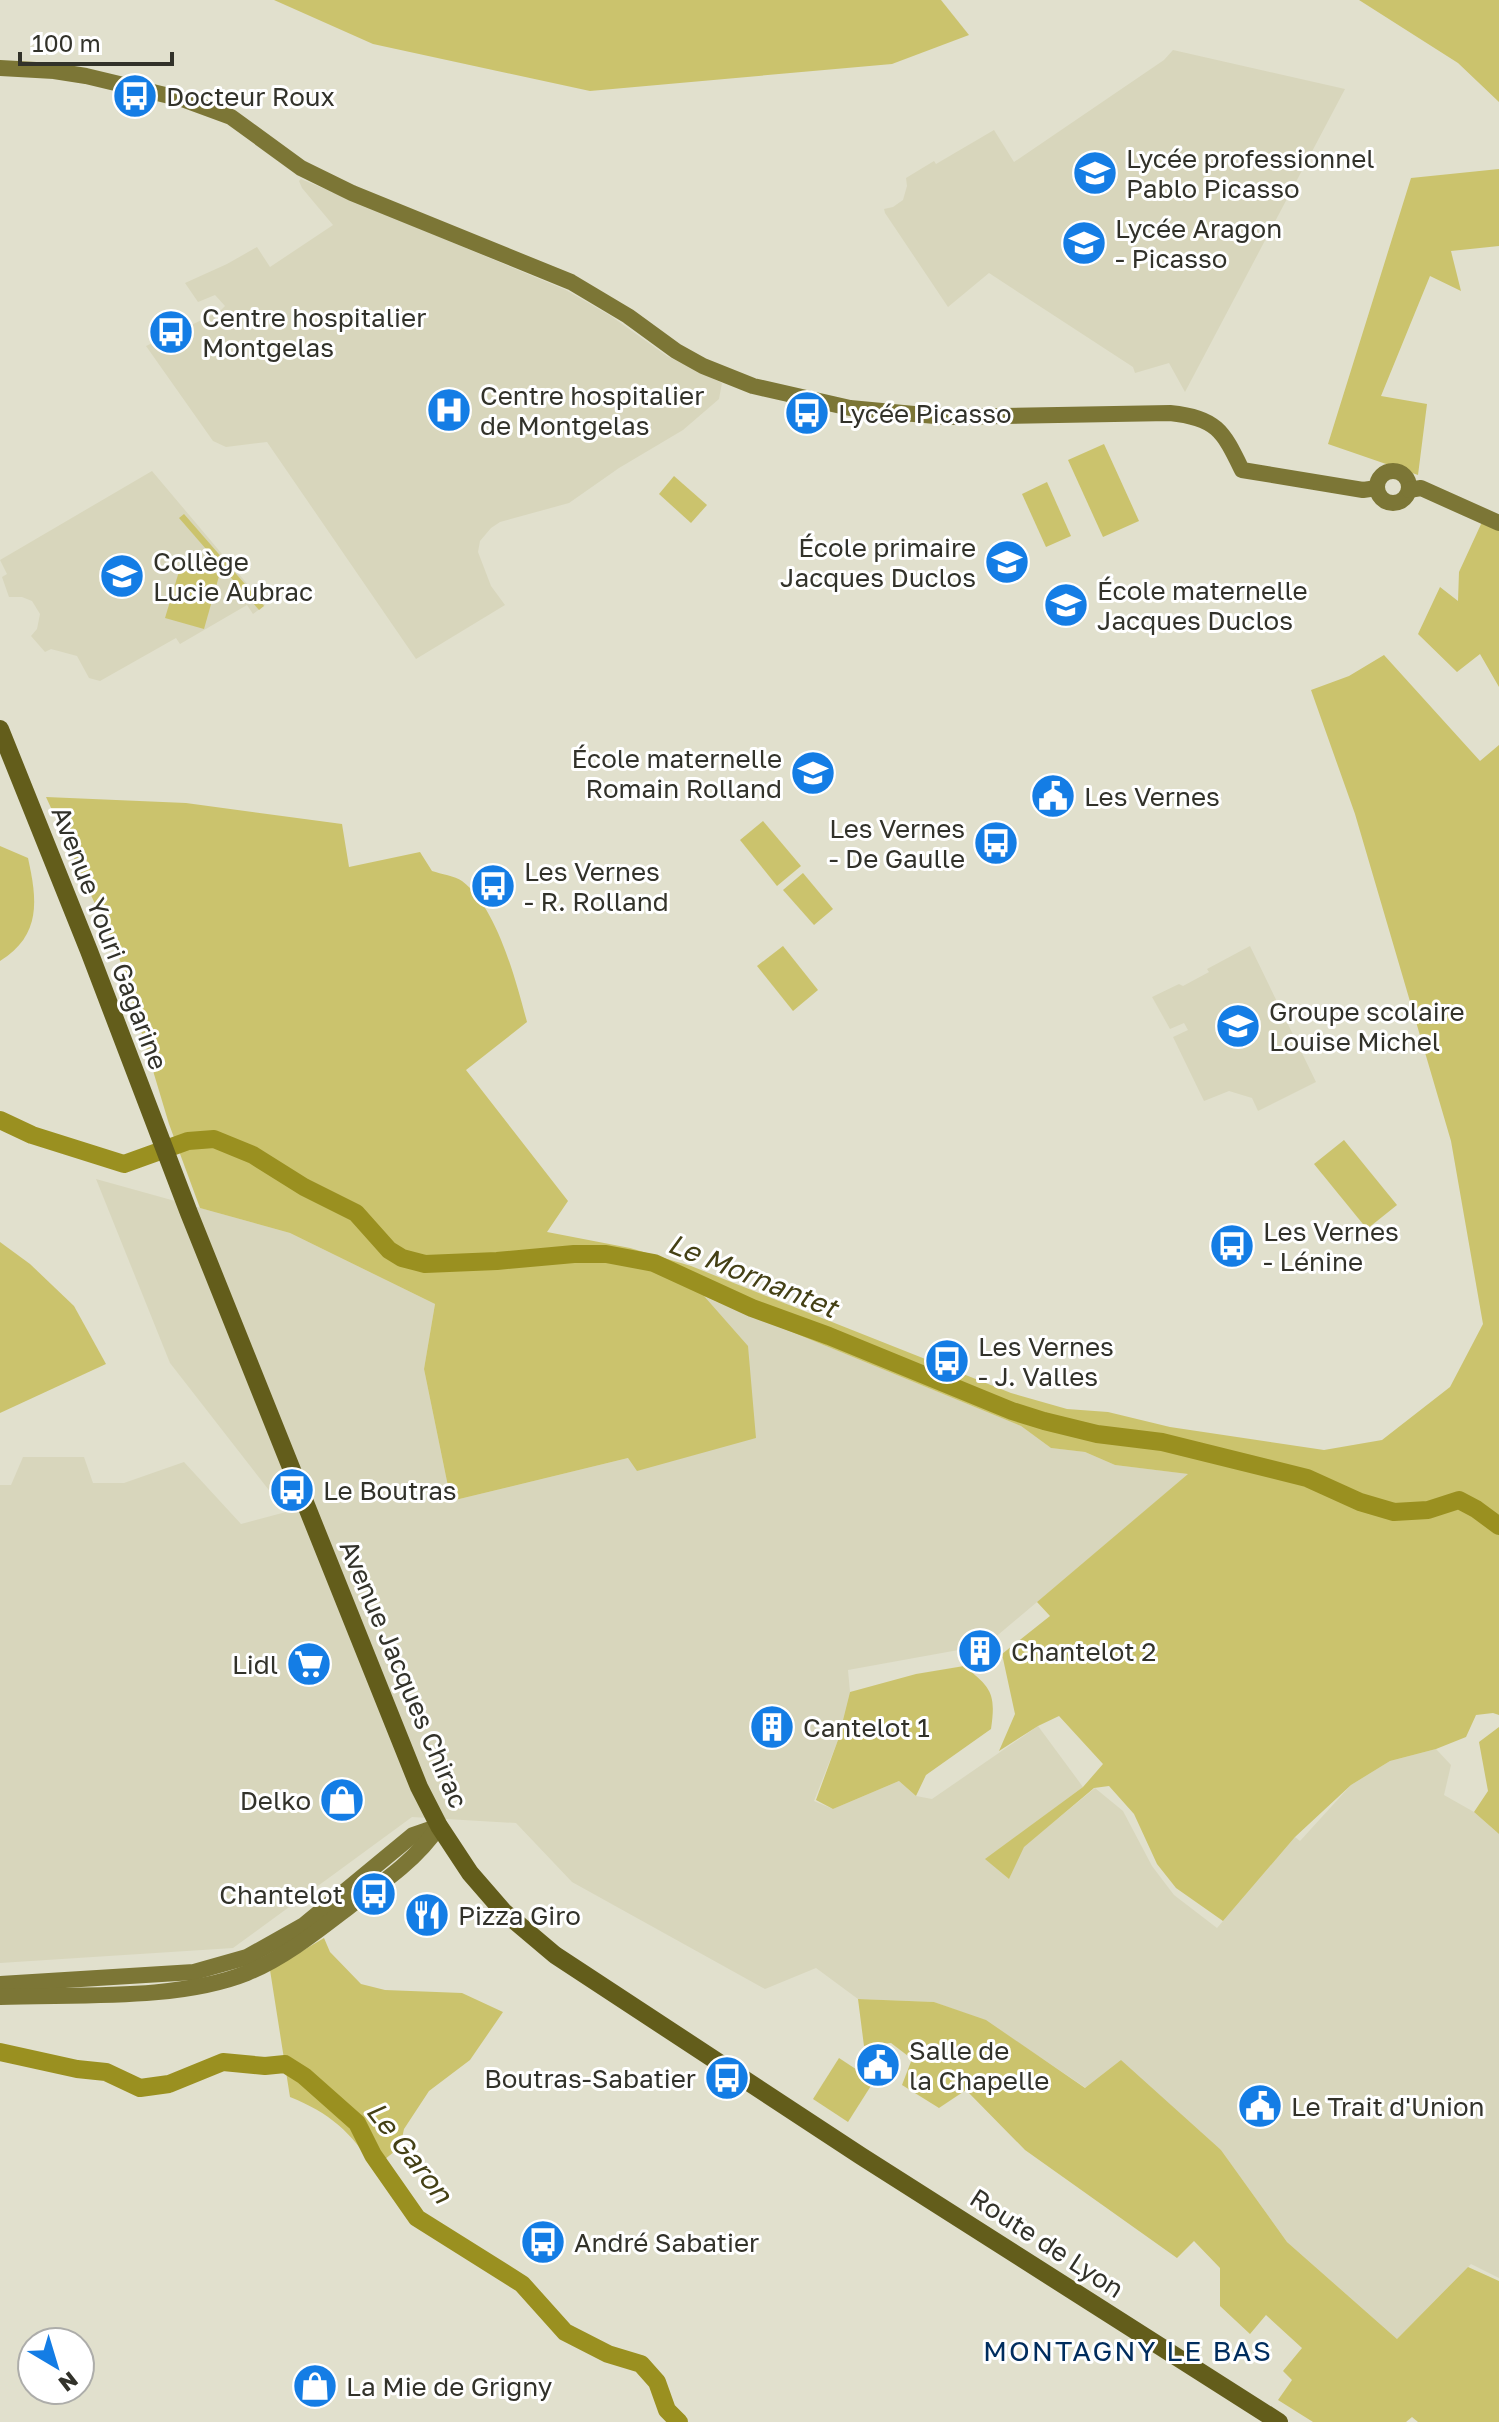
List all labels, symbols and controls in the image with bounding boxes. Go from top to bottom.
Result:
scale bar [20,16,172,66]
text: 100 m [32,28,101,57]
bus stop icon: Docteur Roux [111,72,159,120]
place label: Docteur Roux [166,81,335,112]
place label: Lycée professionnel Pablo Picasso [1126,143,1375,204]
school or university icon: Lycée professionnel Pablo Picasso [1071,149,1119,197]
place label: Lycée Aragon - Picasso [1115,213,1282,274]
school or university icon: Lycée Aragon - Picasso [1060,219,1108,267]
place label: Centre hospitalier Montgelas [202,302,426,363]
bus stop icon: Centre hospitalier Montgelas [147,308,195,356]
place label: Centre hospitalier de Montgelas [480,380,704,441]
hospital icon: Centre hospitalier de Montgelas [425,386,473,434]
bus stop icon: Lycée Picasso [783,389,831,437]
place label: Lycée Picasso [838,398,1012,429]
place label: École primaire Jacques Duclos [780,532,976,593]
school or university icon: École primaire Jacques Duclos [983,538,1031,586]
place label: Collège Lucie Aubrac [153,546,313,607]
school or university icon: Collège Lucie Aubrac [98,552,146,600]
place label: École maternelle Jacques Duclos [1097,575,1308,636]
school or university icon: École maternelle Jacques Duclos [1042,581,1090,629]
place label: École maternelle Romain Rolland [571,743,782,804]
school or university icon: École maternelle Romain Rolland [789,749,837,797]
public building icon: Les Vernes [1029,772,1077,820]
place label: Les Vernes [1084,781,1220,812]
street label: Avenue Youri Gagarine [45,802,175,1074]
place label: Les Vernes - De Gaulle [829,813,965,874]
bus stop icon: Les Vernes - De Gaulle [972,819,1020,867]
place label: Les Vernes - R. Rolland [524,856,669,917]
bus stop icon: Les Vernes - R. Rolland [469,862,517,910]
place label: Groupe scolaire Louise Michel [1269,996,1465,1057]
school or university icon: Groupe scolaire Louise Michel [1214,1002,1262,1050]
place label: Les Vernes - Lénine [1263,1216,1399,1277]
bus stop icon: Les Vernes - Lénine [1208,1222,1256,1270]
water label: Le Mornantet [664,1226,845,1325]
place label: Les Vernes - J. Valles [978,1331,1114,1392]
bus stop icon: Les Vernes - J. Valles [923,1337,971,1385]
bus stop icon: Le Boutras [268,1466,316,1514]
place label: Le Boutras [323,1475,457,1506]
street label: Avenue Jacques Chirac [333,1535,475,1813]
building icon: Chantelot 2 [956,1627,1004,1675]
place label: Chantelot 2 [1011,1636,1156,1667]
supermarket icon: Lidl [285,1640,333,1688]
place label: Lidl [232,1649,278,1680]
building icon: Cantelot 1 [748,1703,796,1751]
place label: Cantelot 1 [803,1712,930,1743]
shop icon: Delko [318,1776,366,1824]
place label: Delko [240,1785,311,1816]
bus stop icon: Chantelot [350,1870,398,1918]
place label: Chantelot [219,1879,343,1910]
restaurant icon: Pizza Giro [403,1891,451,1939]
place label: Pizza Giro [458,1900,581,1931]
place label: Salle de la Chapelle [909,2035,1049,2096]
public building icon: Salle de la Chapelle [854,2041,902,2089]
bus stop icon: Boutras-Sabatier [703,2054,751,2102]
place label: Boutras-Sabatier [484,2063,696,2094]
public building icon: Le Trait d'Union [1236,2082,1284,2130]
place label: Le Trait d'Union [1291,2091,1485,2122]
water label: Le Garon [360,2095,461,2211]
street label: Route de Lyon [964,2182,1130,2304]
bus stop icon: André Sabatier [519,2218,567,2266]
place label: André Sabatier [574,2227,759,2258]
north arrow [16,2326,96,2406]
district label: MONTAGNY LE BAS [983,2334,1273,2367]
shop icon: La Mie de Grigny [291,2362,339,2410]
text: N [54,2366,84,2398]
place label: La Mie de Grigny [346,2371,553,2402]

